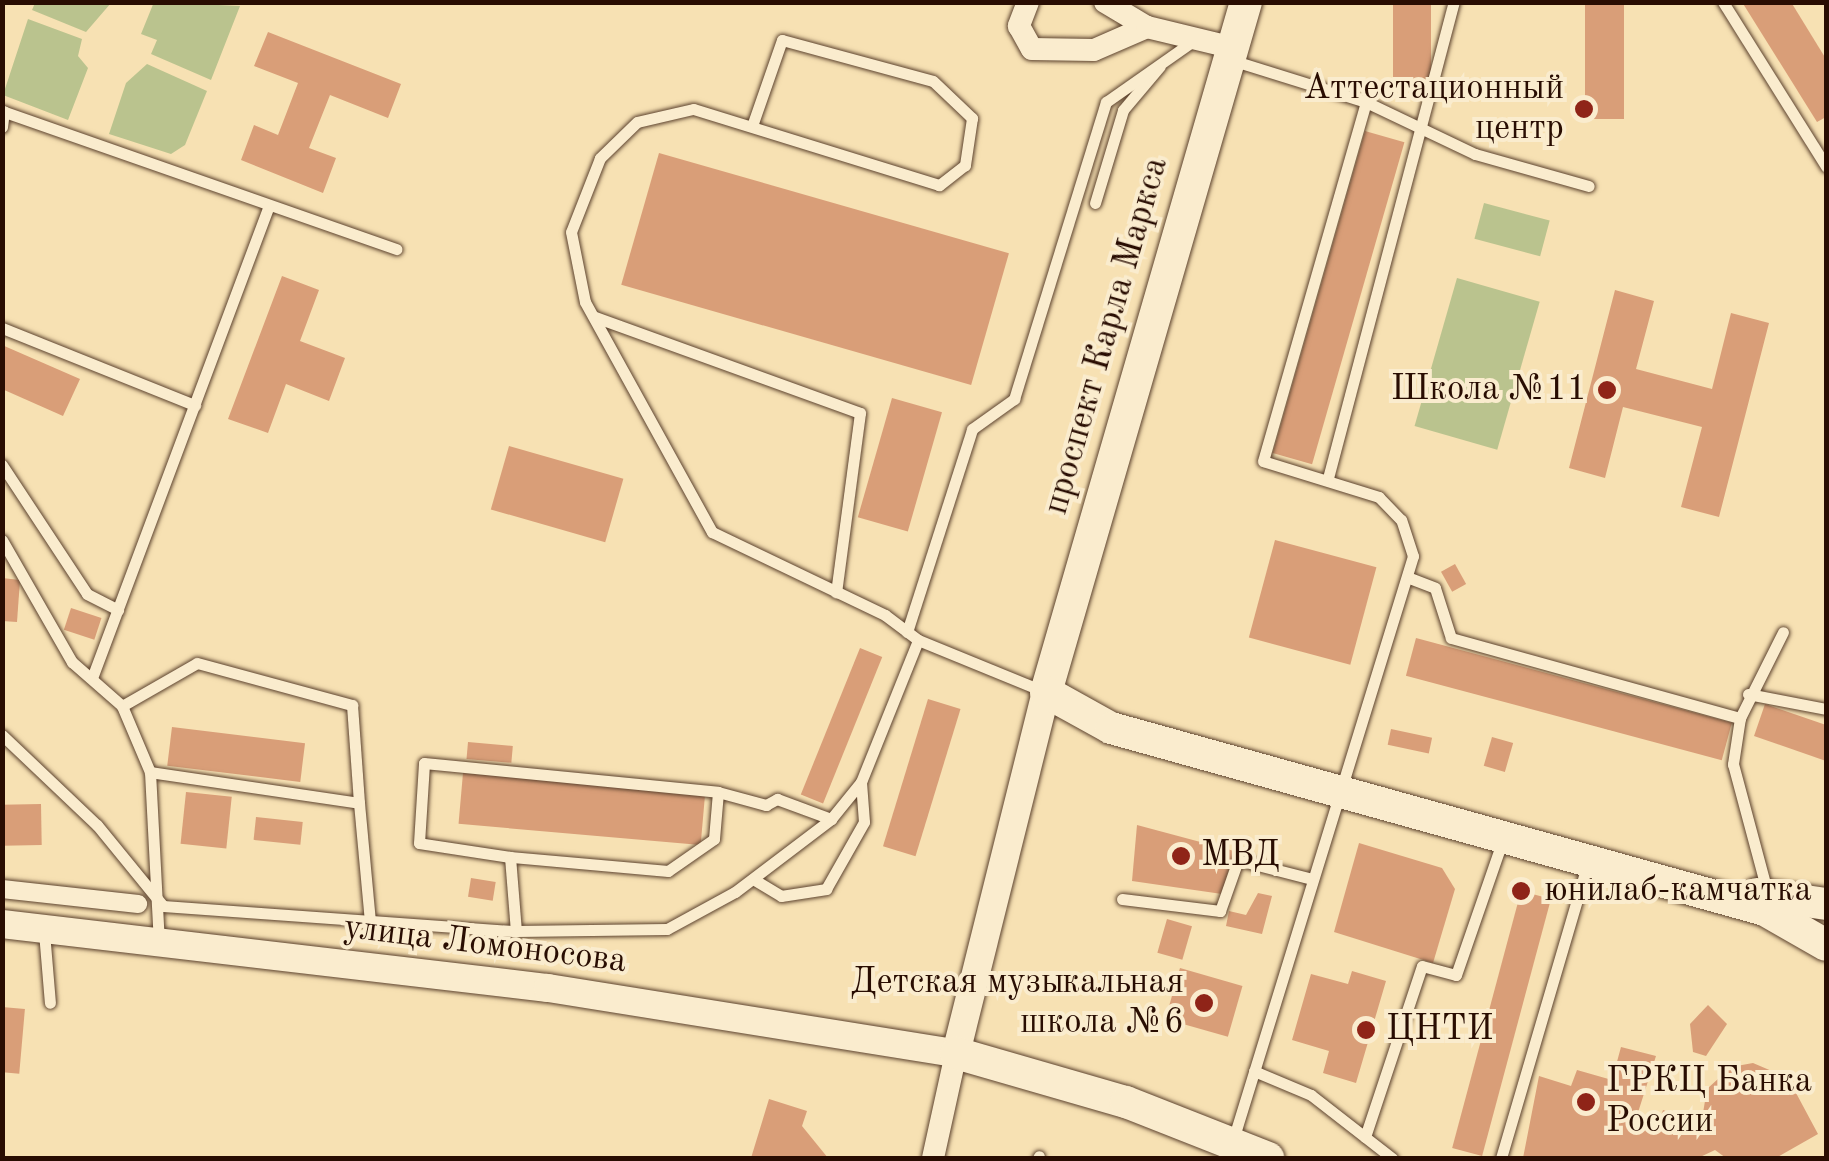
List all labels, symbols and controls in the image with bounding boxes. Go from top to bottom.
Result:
place label: Аттестационный центр [1303,68,1564,150]
marker: Аттестационный центр [1573,98,1595,120]
street label: проспект Карла Маркса [1036,153,1178,519]
place label: Школа №11 [1391,369,1587,411]
marker: Школа №11 [1596,379,1618,401]
place label: МВД [1201,835,1280,877]
marker: МВД [1170,845,1192,867]
place label: юнилаб-камчатка [1544,870,1812,912]
marker: юнилаб-камчатка [1508,878,1534,904]
street label: улица Ломоносова [341,907,629,983]
place label: Детская музыкальная школа №6 [851,962,1184,1044]
marker: Детская музыкальная школа №6 [1193,992,1215,1014]
place label: ЦНТИ [1386,1009,1494,1051]
marker: ЦНТИ [1355,1019,1377,1041]
place label: ГРКЦ Банка России [1606,1061,1812,1143]
marker: ГРКЦ Банка России [1575,1091,1597,1113]

